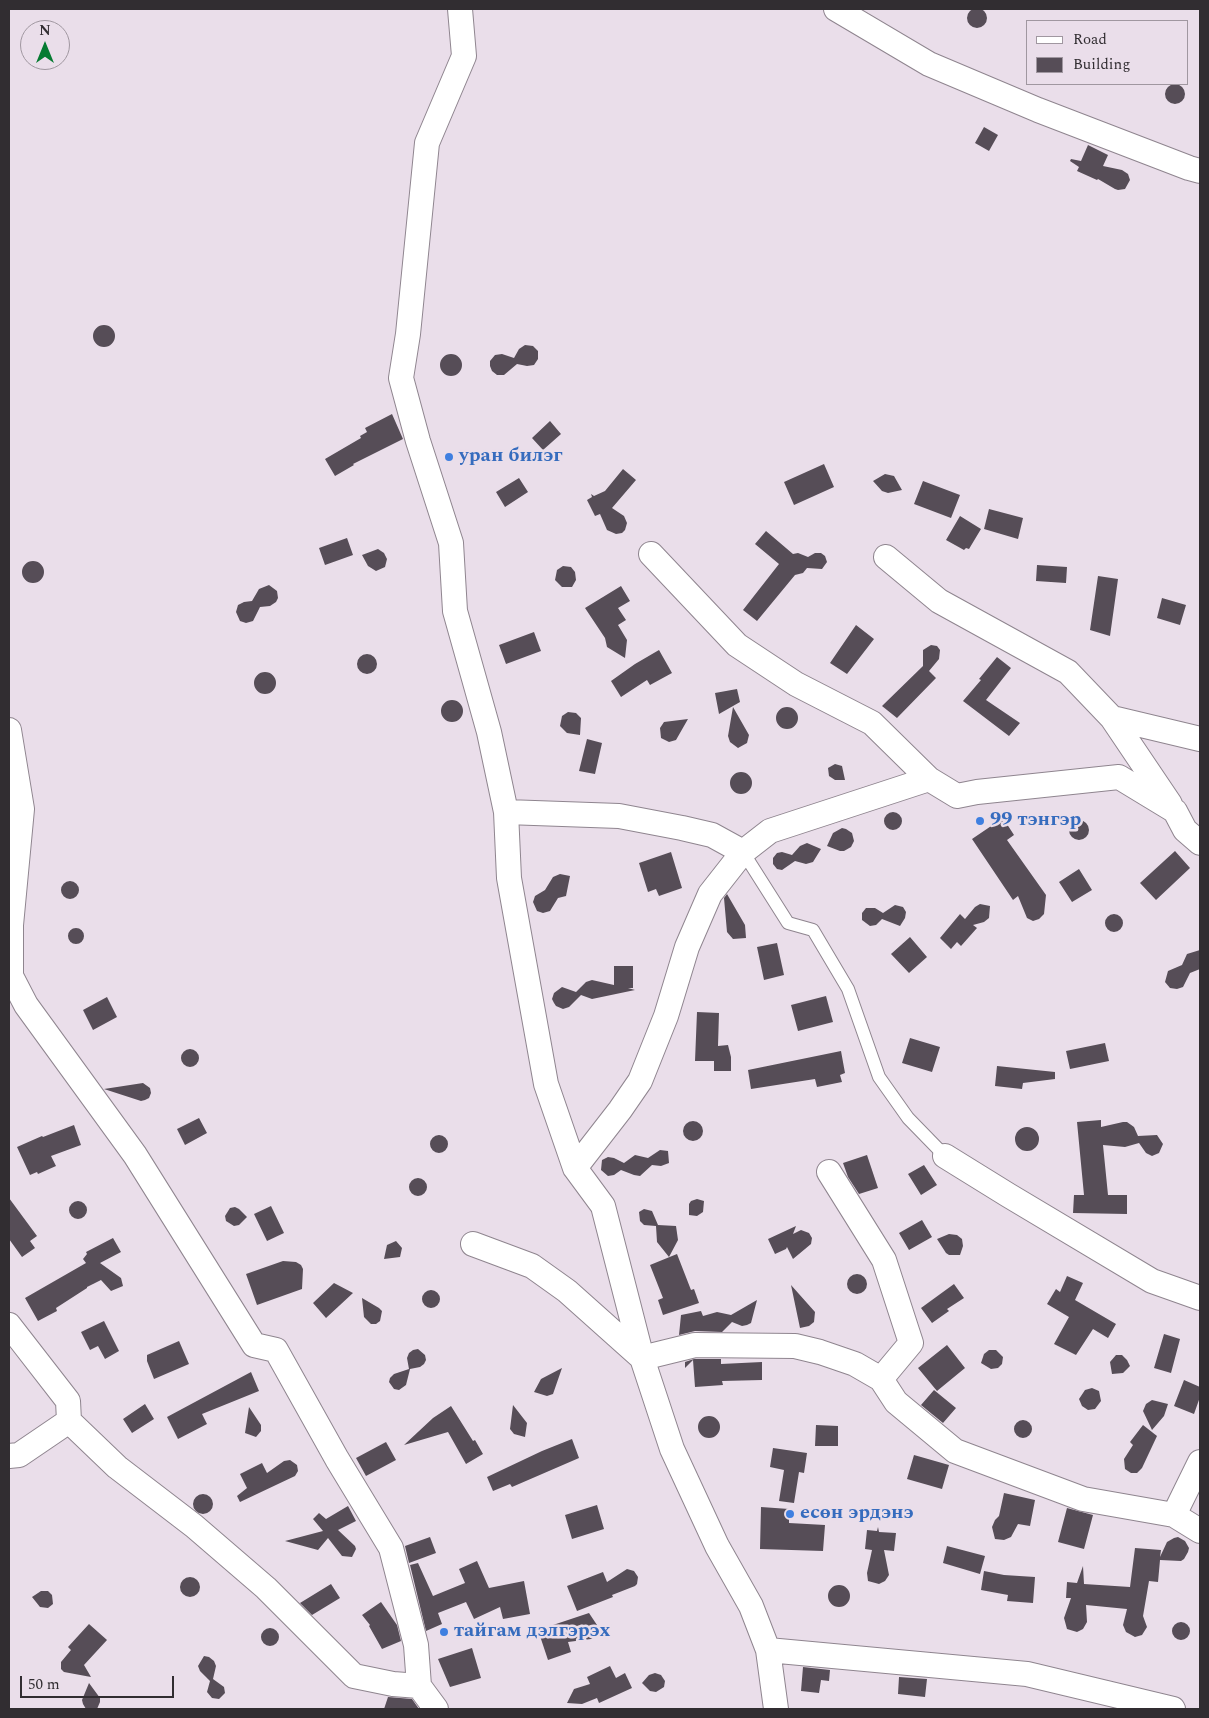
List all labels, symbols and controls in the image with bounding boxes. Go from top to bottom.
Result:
north arrow [20,20,70,70]
text: N [39,20,51,41]
legend [1026,20,1189,85]
text: Road [1073,28,1107,51]
text: Building [1073,53,1130,76]
place label: уран билэг [459,445,563,469]
marker: уран билэг [443,451,455,463]
place label: 99 тэнгэр [990,809,1081,833]
marker: 99 тэнгэр [974,815,986,827]
place label: есөн эрдэнэ [800,1502,914,1526]
marker: есөн эрдэнэ [784,1508,796,1520]
place label: тайгам дэлгэрэх [454,1620,610,1644]
marker: тайгам дэлгэрэх [438,1626,450,1638]
scale bar [22,1666,176,1698]
text: 50 m [28,1673,60,1696]

